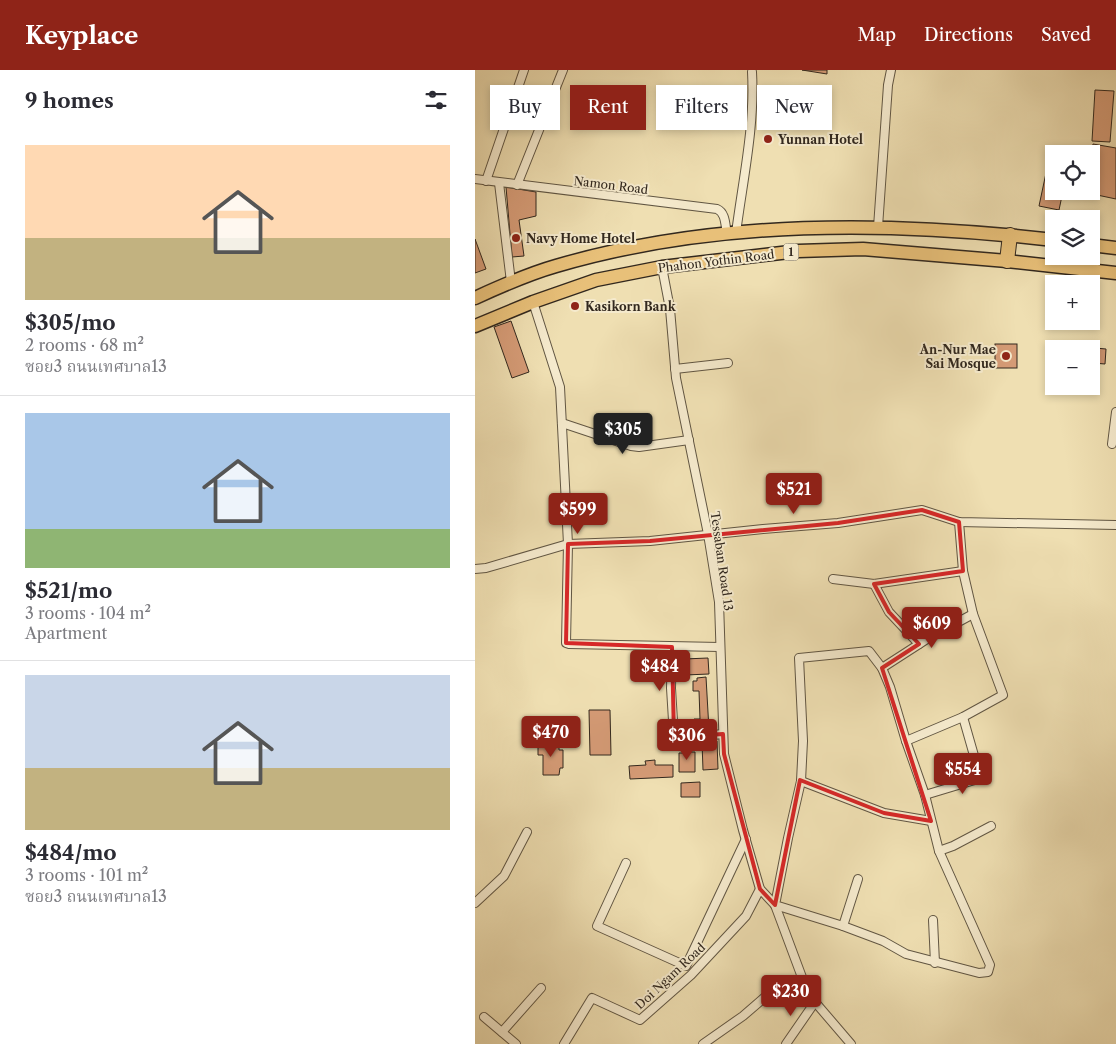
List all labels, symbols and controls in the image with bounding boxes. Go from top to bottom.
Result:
text: Keyplace [25,21,138,50]
text: Map [857,24,896,46]
text: Directions [924,24,1013,46]
text: Saved [1041,24,1091,46]
chip: Buy [490,85,560,130]
chip: Rent [570,85,646,130]
chip: Filters [656,85,747,130]
chip: New [757,85,832,130]
icon: filters [422,86,450,114]
text: 9 homes [25,88,114,113]
place label: Yunnan Hotel [777,132,863,147]
marker: Yunnan Hotel [762,133,774,145]
map controls [1045,145,1100,395]
button: locate [1045,145,1100,200]
street label: Namon Road [573,173,650,197]
icon: home [193,177,283,267]
button: layers [1045,210,1100,265]
place label: Navy Home Hotel [526,231,635,246]
marker: Navy Home Hotel [510,232,522,244]
road number: 1 [783,243,799,260]
street label: Phahon Yothin Road [657,246,776,276]
button: + [1045,275,1100,330]
place label: Kasikorn Bank [585,299,677,314]
marker: Kasikorn Bank [569,300,581,312]
text: $305/mo [25,310,116,335]
text: 2 rooms · 68 m² [25,335,144,355]
button: − [1045,340,1100,395]
place label: An-Nur Mae Sai Mosque [919,342,996,371]
marker: An-Nur Mae Sai Mosque [1000,350,1012,362]
text: ซอย3 ถนนเทศบาล13 [25,356,167,376]
pin: $305 [593,412,653,455]
text: $305 [604,419,642,439]
icon: home [193,446,283,536]
pin: $521 [764,472,824,515]
text: $521 [777,479,811,499]
pin: $599 [548,492,608,535]
text: $599 [560,499,596,519]
street label: Tessaban Road 13 [708,510,736,612]
text: $521/mo [25,578,112,603]
text: 3 rooms · 104 m² [25,603,151,623]
pin: $609 [902,606,962,649]
text: $609 [913,613,951,633]
text: Apartment [25,623,107,643]
pin: $484 [630,650,690,692]
text: $484 [641,656,679,676]
icon: home [193,708,283,798]
pin: $470 [521,716,581,758]
pin: $306 [657,718,717,761]
text: $470 [533,722,569,742]
text: $306 [668,725,706,745]
pin: $554 [933,752,993,795]
text: $554 [945,759,981,779]
text: $484/mo [25,840,117,865]
text: 3 rooms · 101 m² [25,865,148,885]
text: ซอย3 ถนนเทศบาล13 [25,886,167,906]
street label: Doi Ngam Road [632,939,709,1012]
pin: $230 [761,974,821,1017]
text: $230 [772,981,810,1001]

